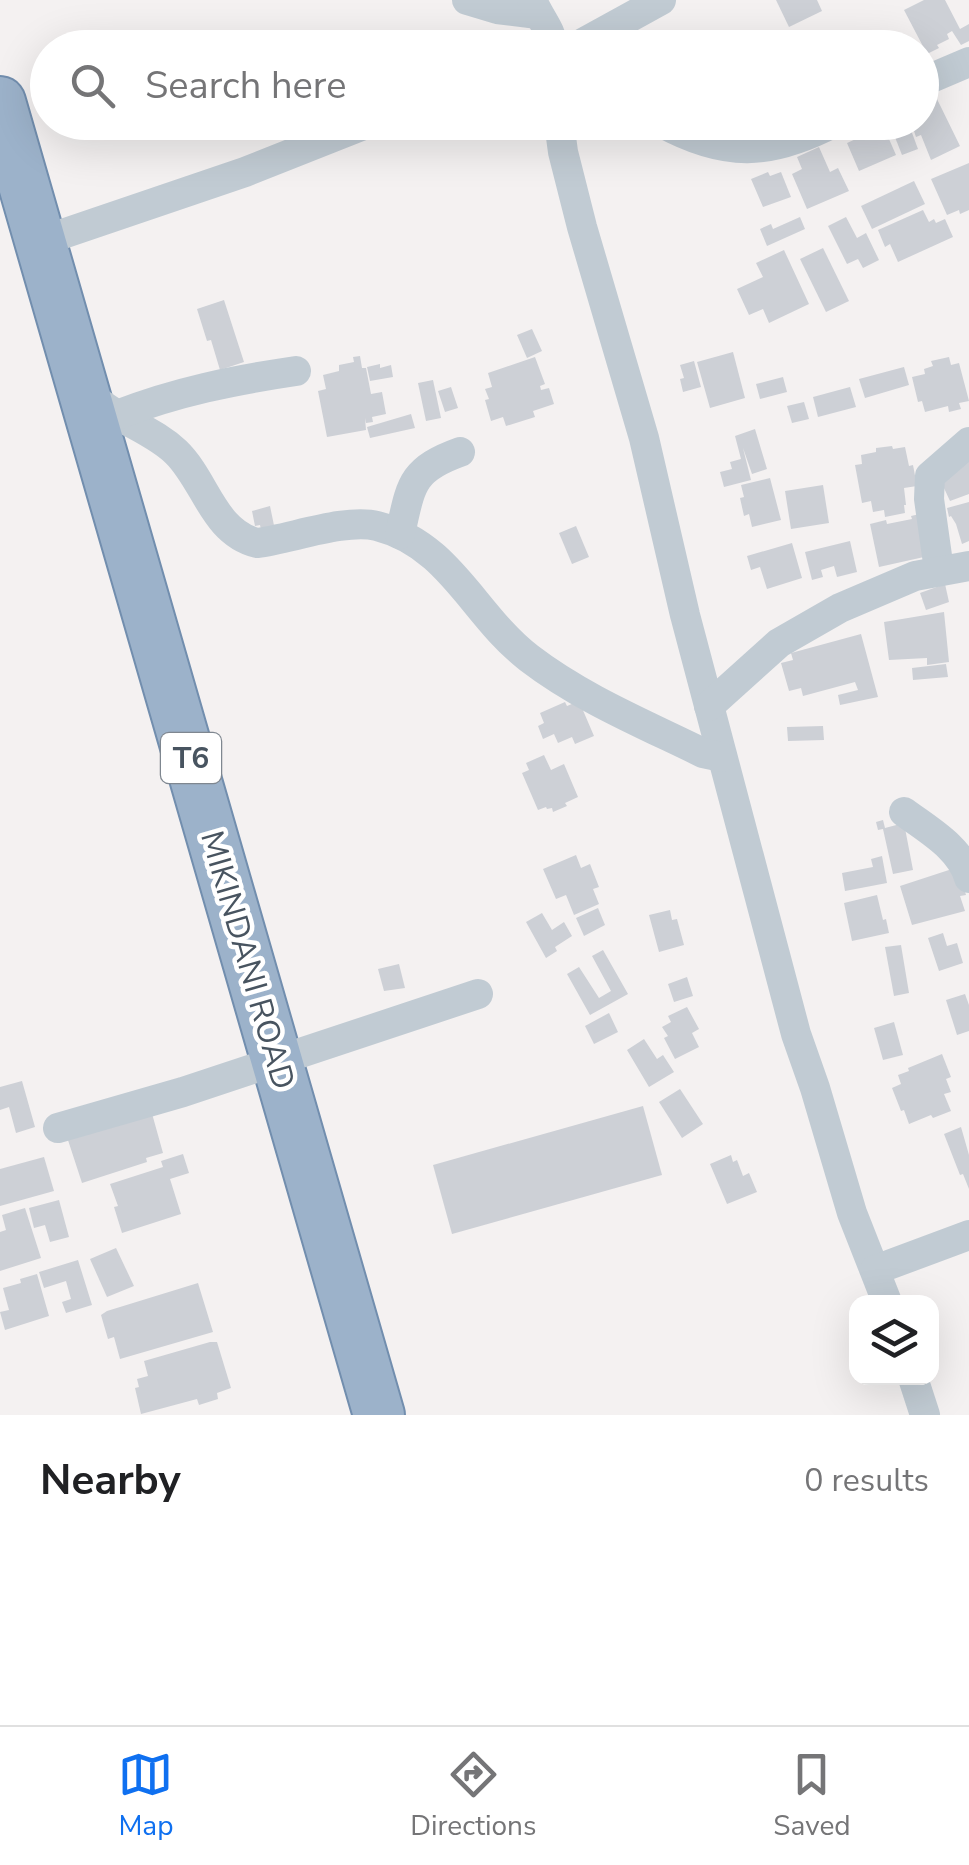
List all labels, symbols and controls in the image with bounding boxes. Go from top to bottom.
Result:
search box [30,30,939,140]
icon: search [65,58,120,113]
text: Search here [145,60,346,111]
road number: T6 [161,733,221,783]
street label: MIKINDANI ROAD [190,826,305,1094]
map controls [849,1295,939,1385]
button: layers [849,1295,939,1385]
text: Nearby [40,1452,181,1509]
text: 0 results [804,1459,929,1502]
tab: Map [118,1747,173,1845]
tab: Directions [410,1747,536,1845]
tab: Saved [773,1747,851,1845]

